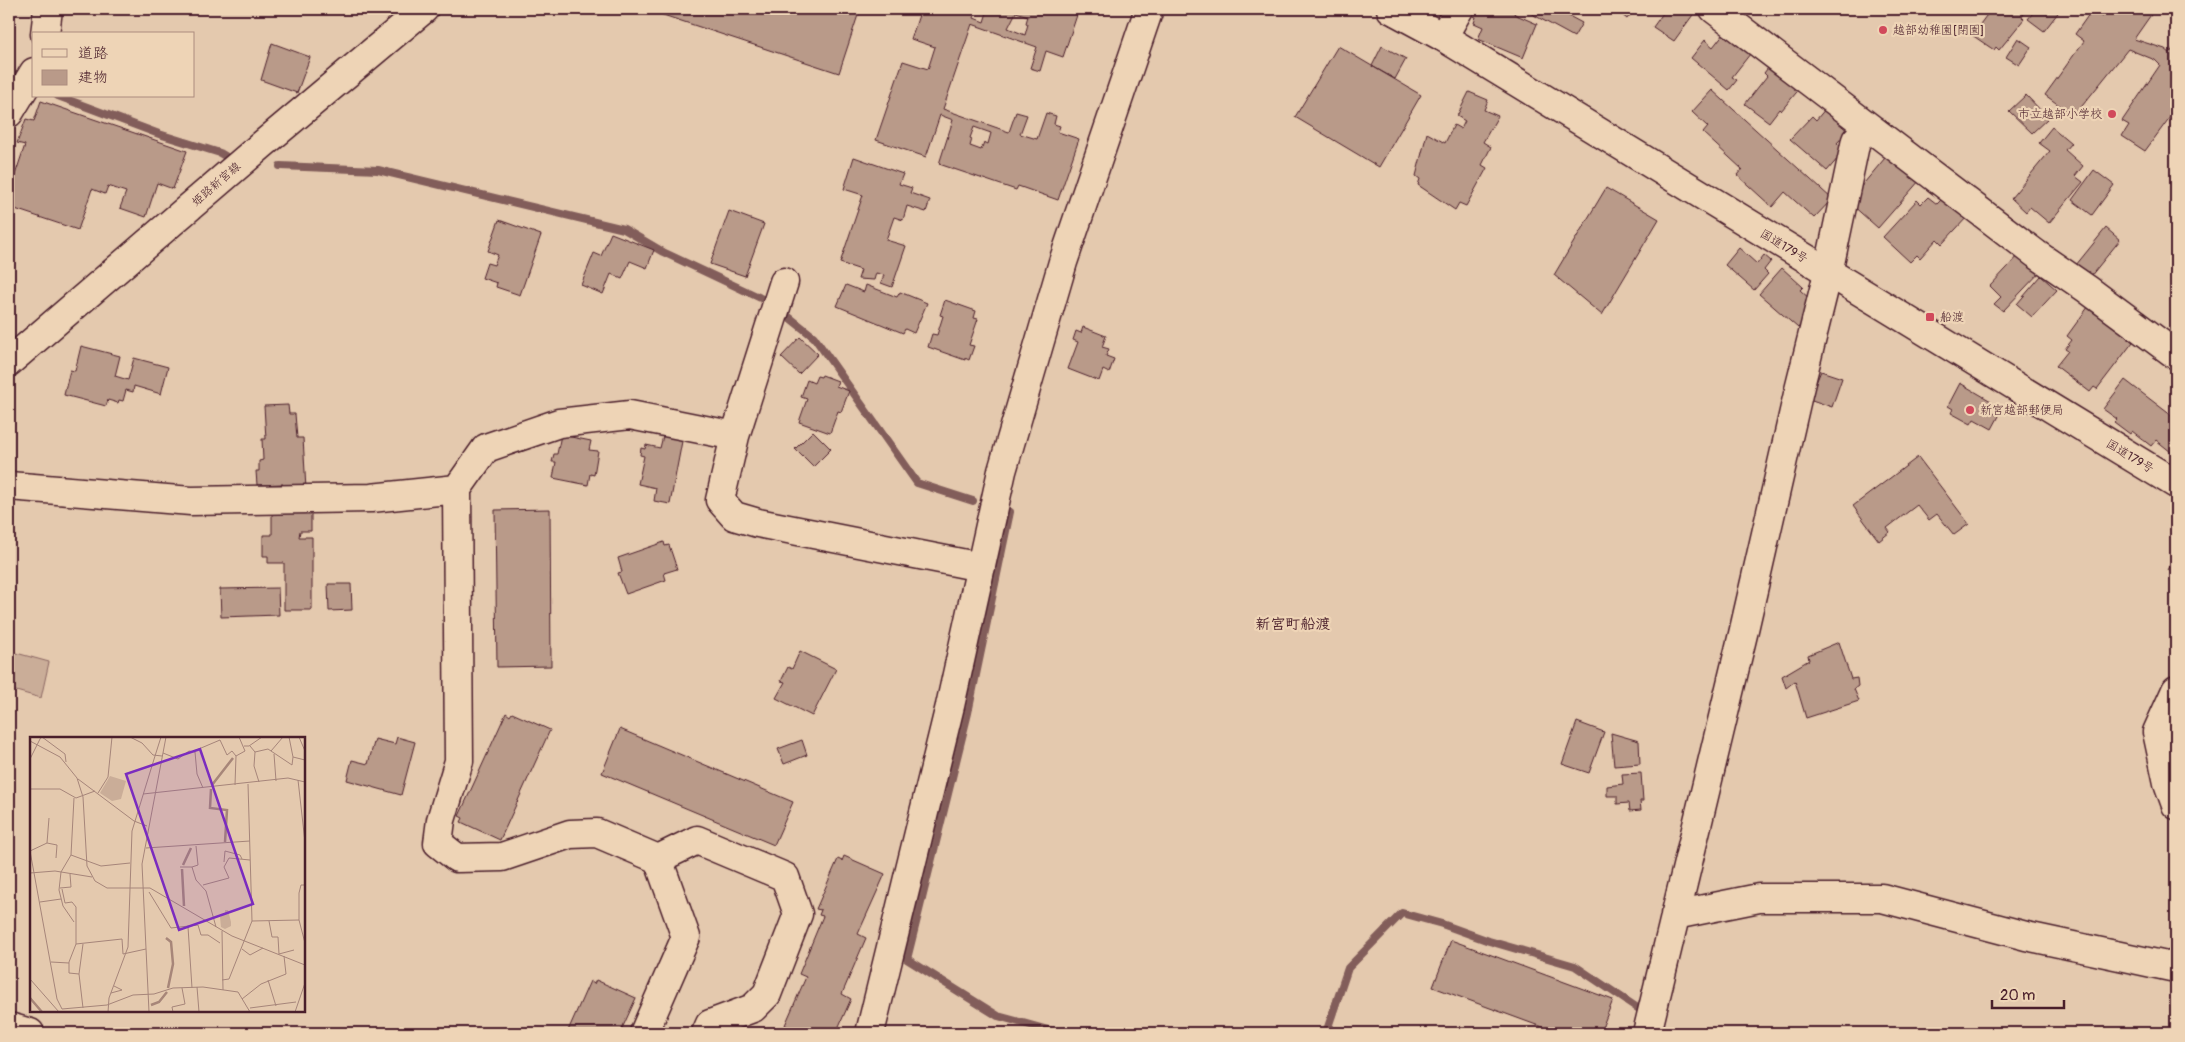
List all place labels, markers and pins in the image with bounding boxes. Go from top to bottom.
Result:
place label: 越部幼稚園[閉園] [1893,23,1984,38]
marker: 越部幼稚園[閉園] [1877,24,1889,36]
place label: 市立越部小学校 [2018,107,2102,122]
marker: 市立越部小学校 [2106,108,2118,120]
place label: 船渡 [1940,310,1964,325]
marker: 船渡 [1924,311,1936,323]
place label: 新宮越部郵便局 [1980,403,2064,418]
marker: 新宮越部郵便局 [1964,404,1976,416]

